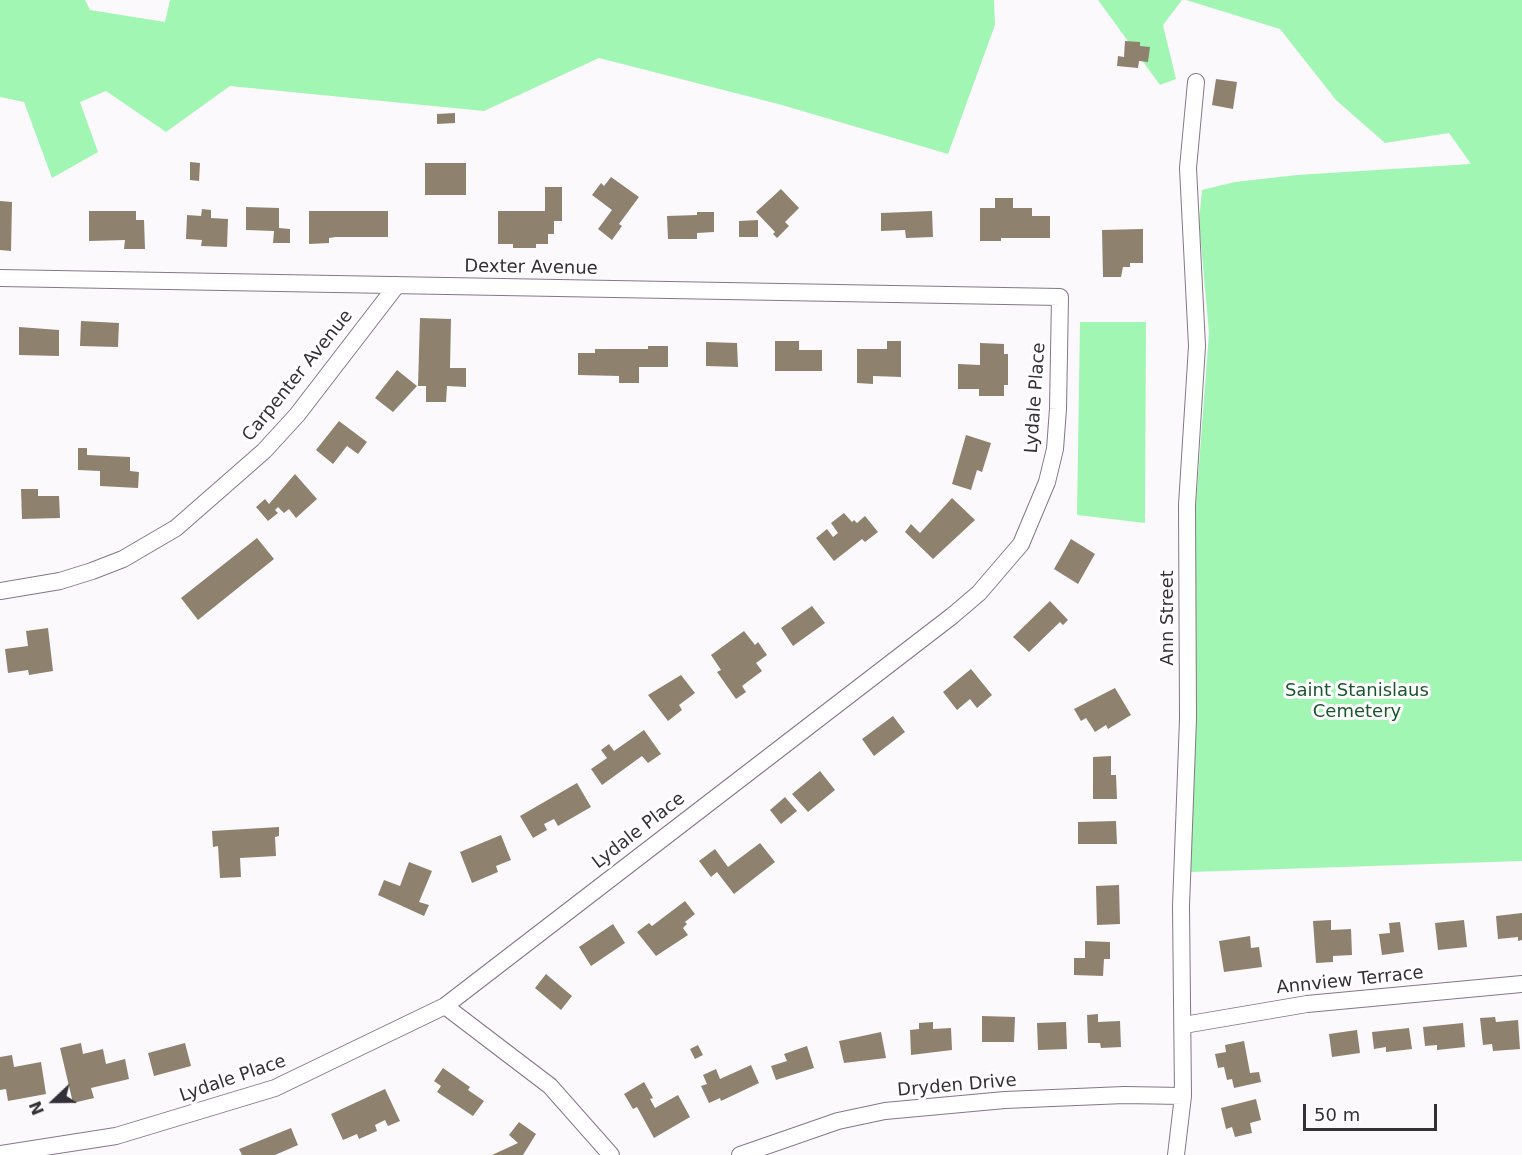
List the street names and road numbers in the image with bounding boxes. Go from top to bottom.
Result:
street label: Dexter Avenue [464,256,598,280]
street label: Carpenter Avenue [238,306,358,446]
street label: Lydale Place [1021,342,1051,454]
street label: Ann Street [1157,570,1179,666]
street label: Lydale Place [589,788,689,874]
street label: Annview Terrace [1275,963,1425,999]
street label: Lydale Place [177,1051,289,1107]
street label: Dryden Drive [897,1070,1017,1102]

